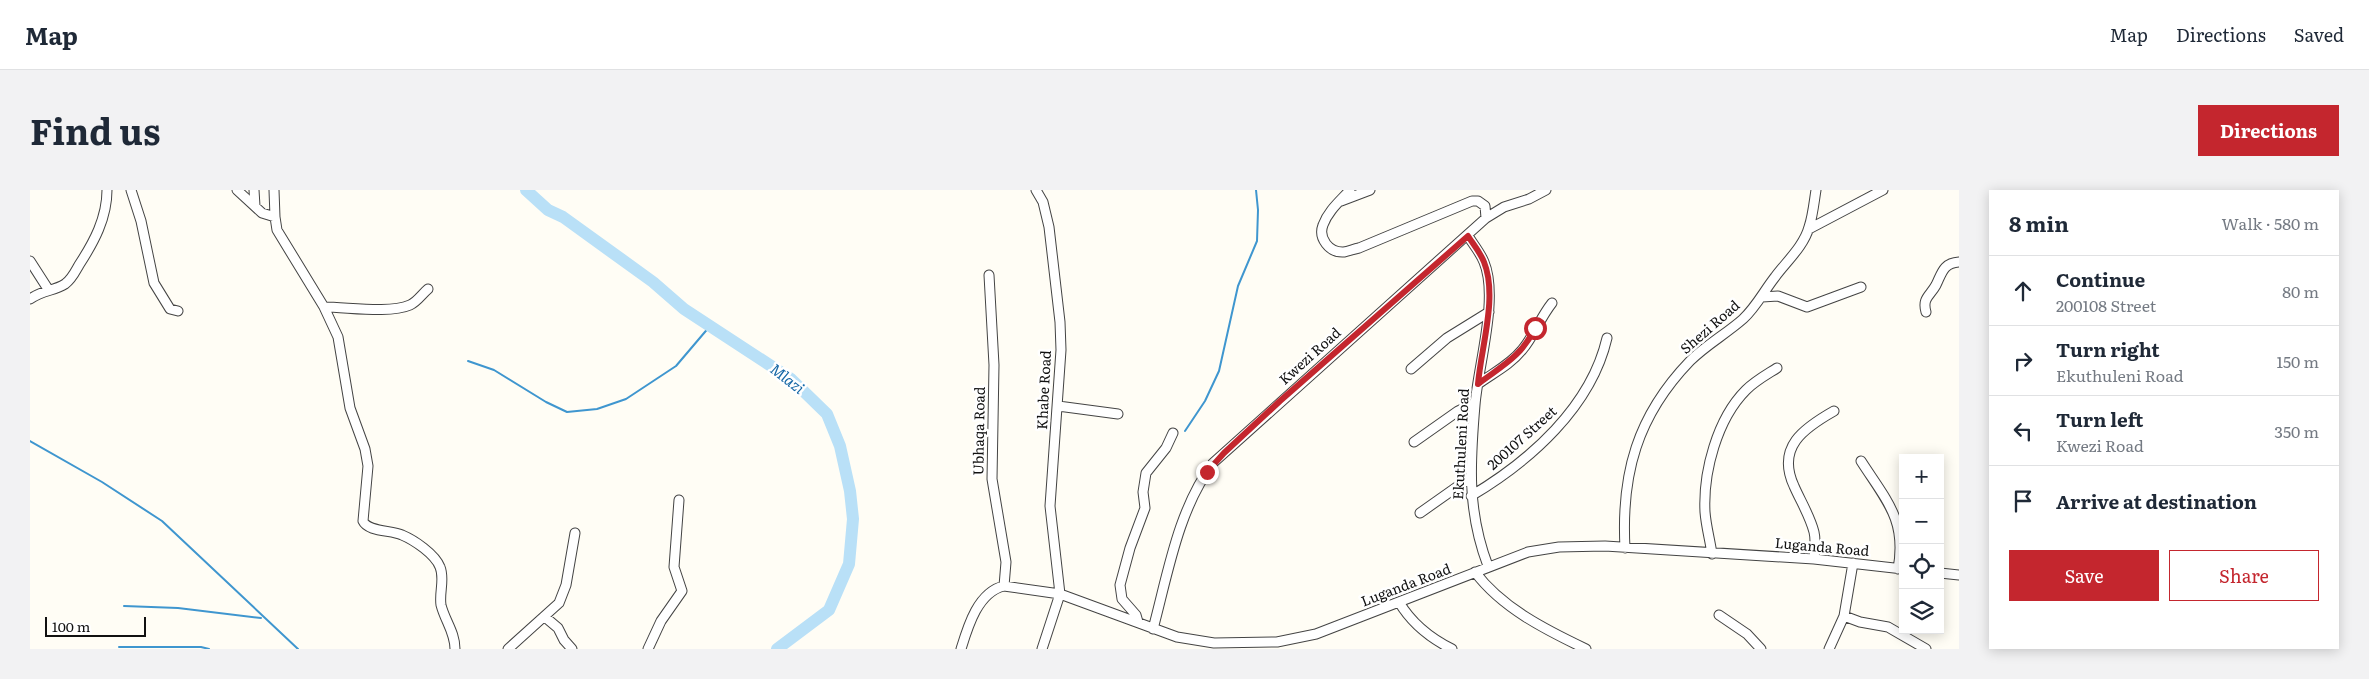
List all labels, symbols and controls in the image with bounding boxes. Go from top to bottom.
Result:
text: Map [25,17,78,52]
text: Map [2110,21,2148,48]
text: Directions [2176,21,2266,48]
text: Saved [2294,21,2344,48]
text: Find us [30,104,160,156]
button: Directions [2198,105,2339,156]
text: 8 min [2009,207,2069,238]
text: Walk · 580 m [2221,211,2319,235]
text: Continue [2056,265,2145,293]
icon: ahead [2009,277,2037,305]
text: 80 m [2282,279,2319,303]
text: 200108 Street [2056,293,2156,317]
street label: Shezi Road [1675,294,1744,358]
route start [1524,317,1547,340]
street label: Kwezi Road [1274,322,1345,388]
text: Turn right [2056,335,2160,363]
icon: right [2009,347,2037,375]
street label: Khabe Road [1031,349,1055,430]
text: 150 m [2276,349,2319,373]
water label: Mlazi [766,357,810,399]
text: Ekuthuleni Road [2056,363,2183,387]
street label: Ubhaqa Road [967,386,989,476]
street label: Ekuthuleni Road [1447,387,1473,500]
street label: 200107 Street [1482,400,1561,474]
text: Turn left [2056,405,2143,433]
icon: left [2009,417,2037,445]
text: 350 m [2274,419,2319,443]
text: Kwezi Road [2056,433,2144,457]
map controls [1899,454,1944,634]
button: + [1899,454,1944,499]
route end [1196,461,1219,484]
icon: arrive [2009,487,2037,515]
text: Arrive at destination [2056,487,2257,515]
button: − [1899,499,1944,544]
street label: Luganda Road [1774,532,1871,560]
button: locate [1899,544,1944,589]
button: Save [2009,550,2159,601]
button: Share [2169,550,2319,601]
street label: Luganda Road [1358,558,1454,610]
button: layers [1899,589,1944,634]
scale bar [45,614,146,637]
text: 100 m [52,616,90,636]

